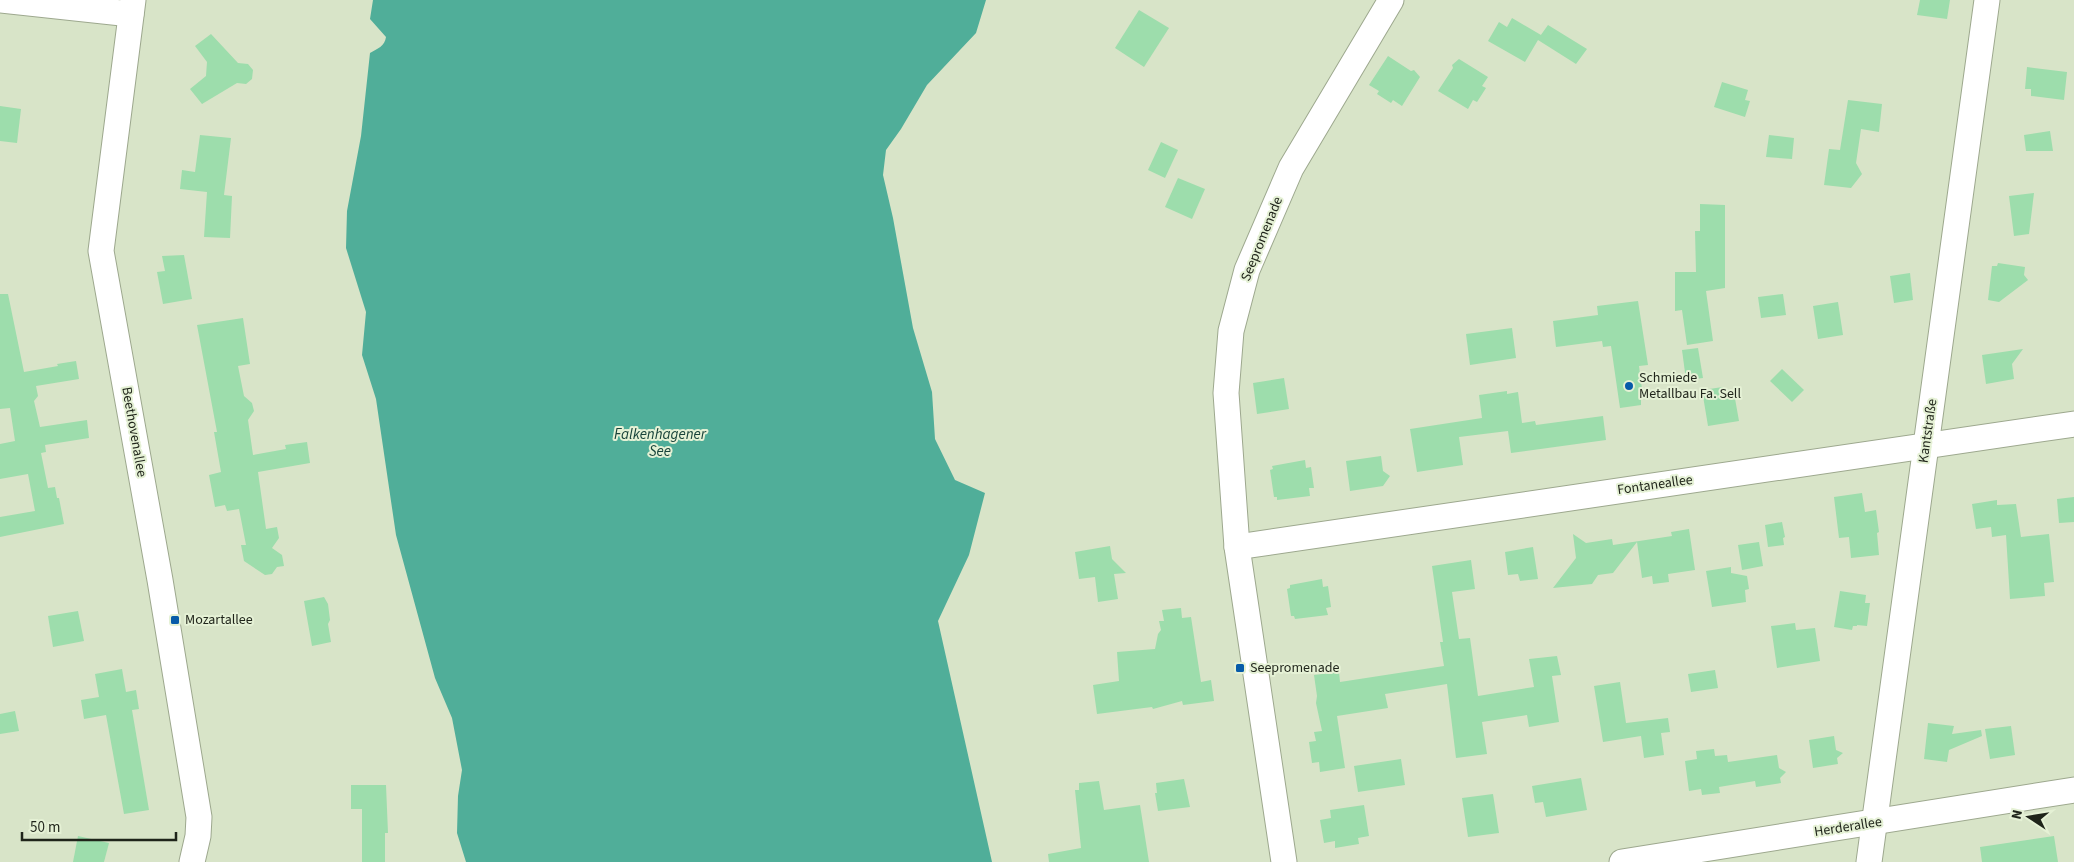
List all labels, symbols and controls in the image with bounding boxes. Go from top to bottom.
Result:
street label: Seepromenade [1236,194,1288,284]
place label: Schmiede Metallbau Fa. Sell [1639,368,1741,404]
marker: Schmiede Metallbau Fa. Sell [1623,380,1635,392]
street label: Beethovenallee [116,385,152,479]
street label: Kantstraße [1914,398,1942,464]
water label: Falkenhagener See [614,424,707,462]
street label: Fontaneallee [1616,470,1694,500]
place label: Mozartallee [185,610,253,630]
marker: Mozartallee [169,614,181,626]
place label: Seepromenade [1250,658,1339,678]
marker: Seepromenade [1234,662,1246,674]
north arrow [2004,792,2054,842]
text: N [2007,808,2028,821]
scale bar [22,810,176,842]
street label: Herderallee [1813,812,1883,842]
text: 50 m [30,817,60,838]

